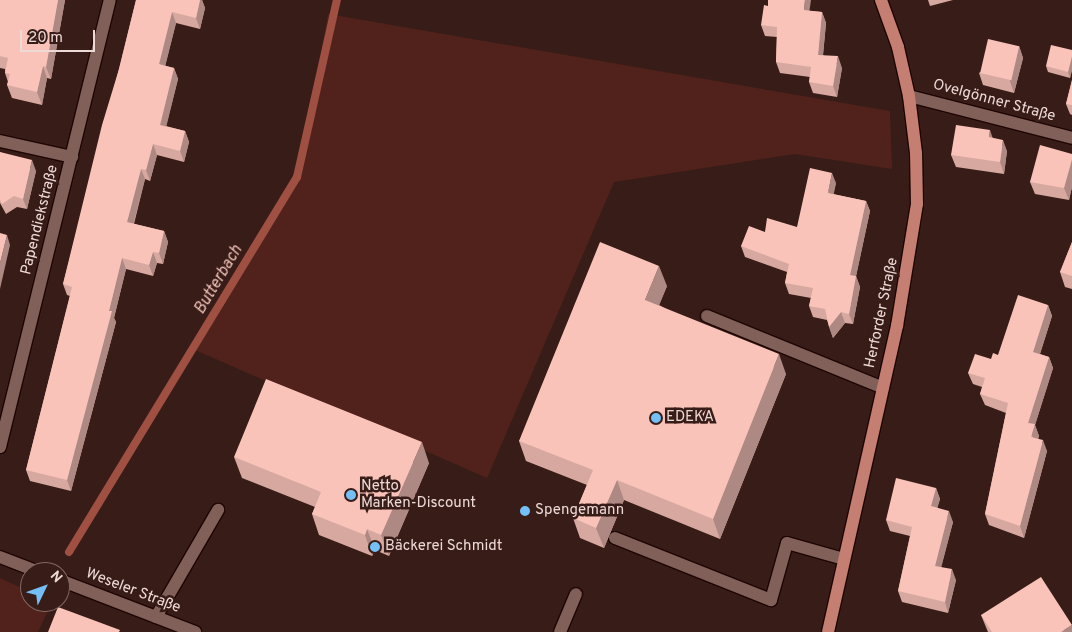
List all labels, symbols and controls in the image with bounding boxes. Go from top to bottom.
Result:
scale bar [22,20,98,52]
text: 20 m [28,29,63,48]
street label: Ovelgönner Straße [931,76,1057,126]
street label: Papendiekstraße [18,163,62,277]
water label: Butterbach [191,242,247,318]
street label: Herforder Straße [861,256,903,370]
place label: EDEKA [666,409,714,427]
marker: EDEKA [650,412,662,424]
place label: Netto Marken-Discount [361,477,476,512]
marker: Netto Marken-Discount [345,489,357,501]
place label: Spengemann [535,502,624,520]
marker: Spengemann [519,505,531,517]
place label: Bäckerei Schmidt [385,538,502,556]
marker: Bäckerei Schmidt [369,541,381,553]
north arrow [20,562,70,612]
street label: Weseler Straße [83,565,183,617]
text: N [46,568,65,587]

